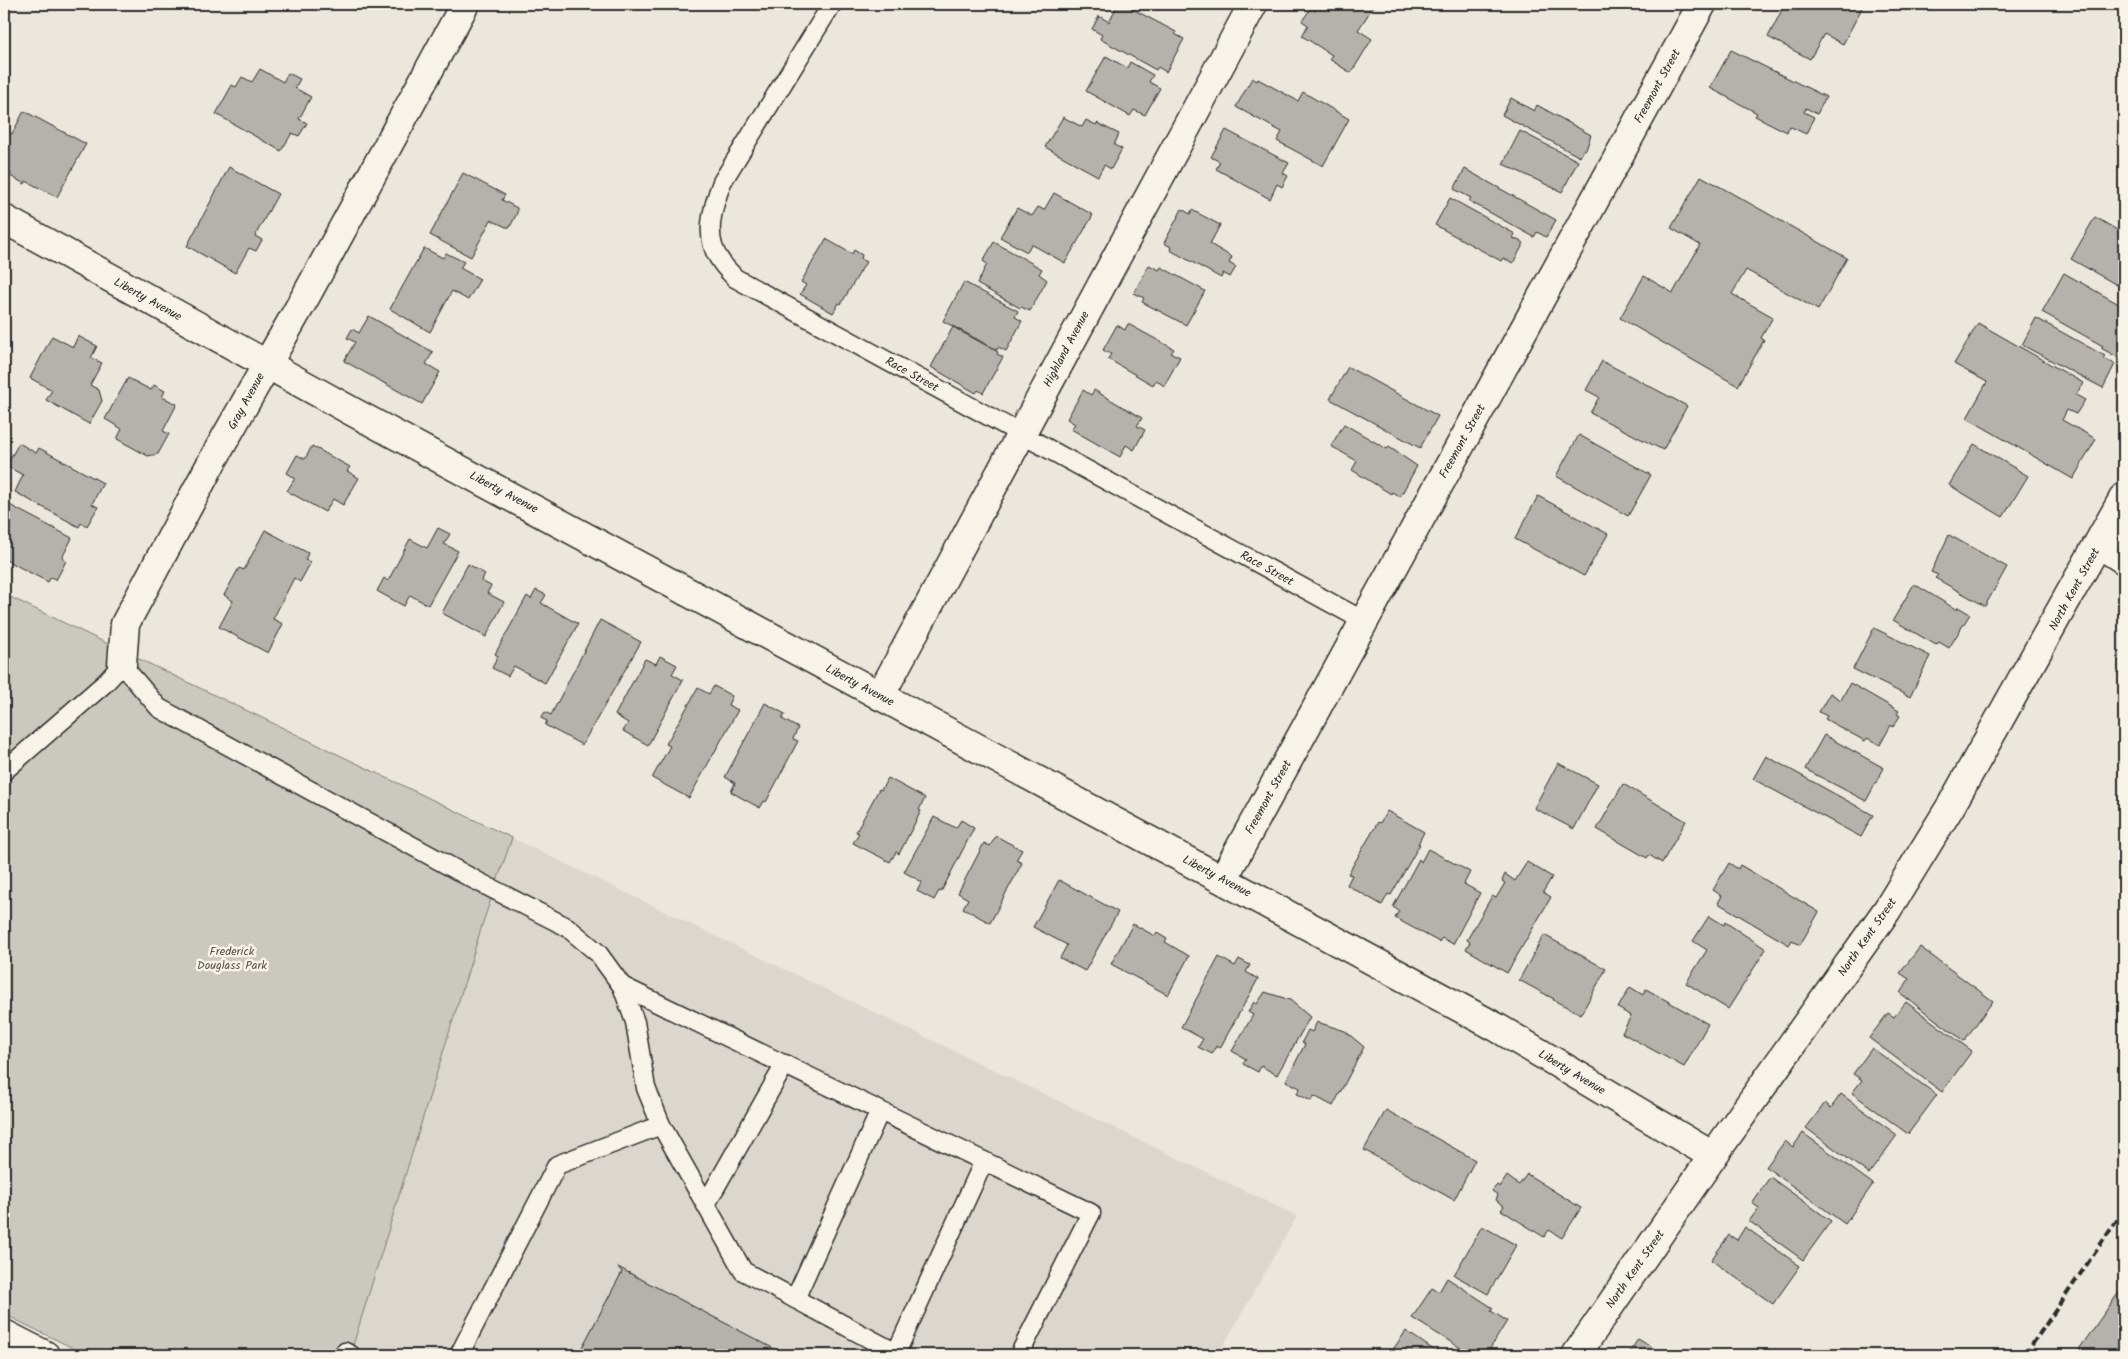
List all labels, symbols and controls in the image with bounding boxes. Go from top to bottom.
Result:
street label: Freemont Street [1629,45,1686,127]
street label: Liberty Avenue [110,273,186,326]
street label: Highland Avenue [1038,307,1095,391]
street label: Race Street [882,352,942,397]
street label: Gray Avenue [223,369,270,433]
street label: Freemont Street [1434,400,1491,482]
street label: Liberty Avenue [466,466,542,519]
street label: North Kent Street [2044,544,2105,634]
street label: Race Street [1237,546,1297,591]
street label: Liberty Avenue [822,659,898,712]
street label: Freemont Street [1240,756,1297,838]
street label: Liberty Avenue [1179,850,1255,903]
street label: North Kent Street [1833,894,1902,980]
park label: Frederick Douglass Park [197,942,267,975]
street label: Liberty Avenue [1534,1045,1610,1100]
street label: North Kent Street [1601,1226,1670,1312]

